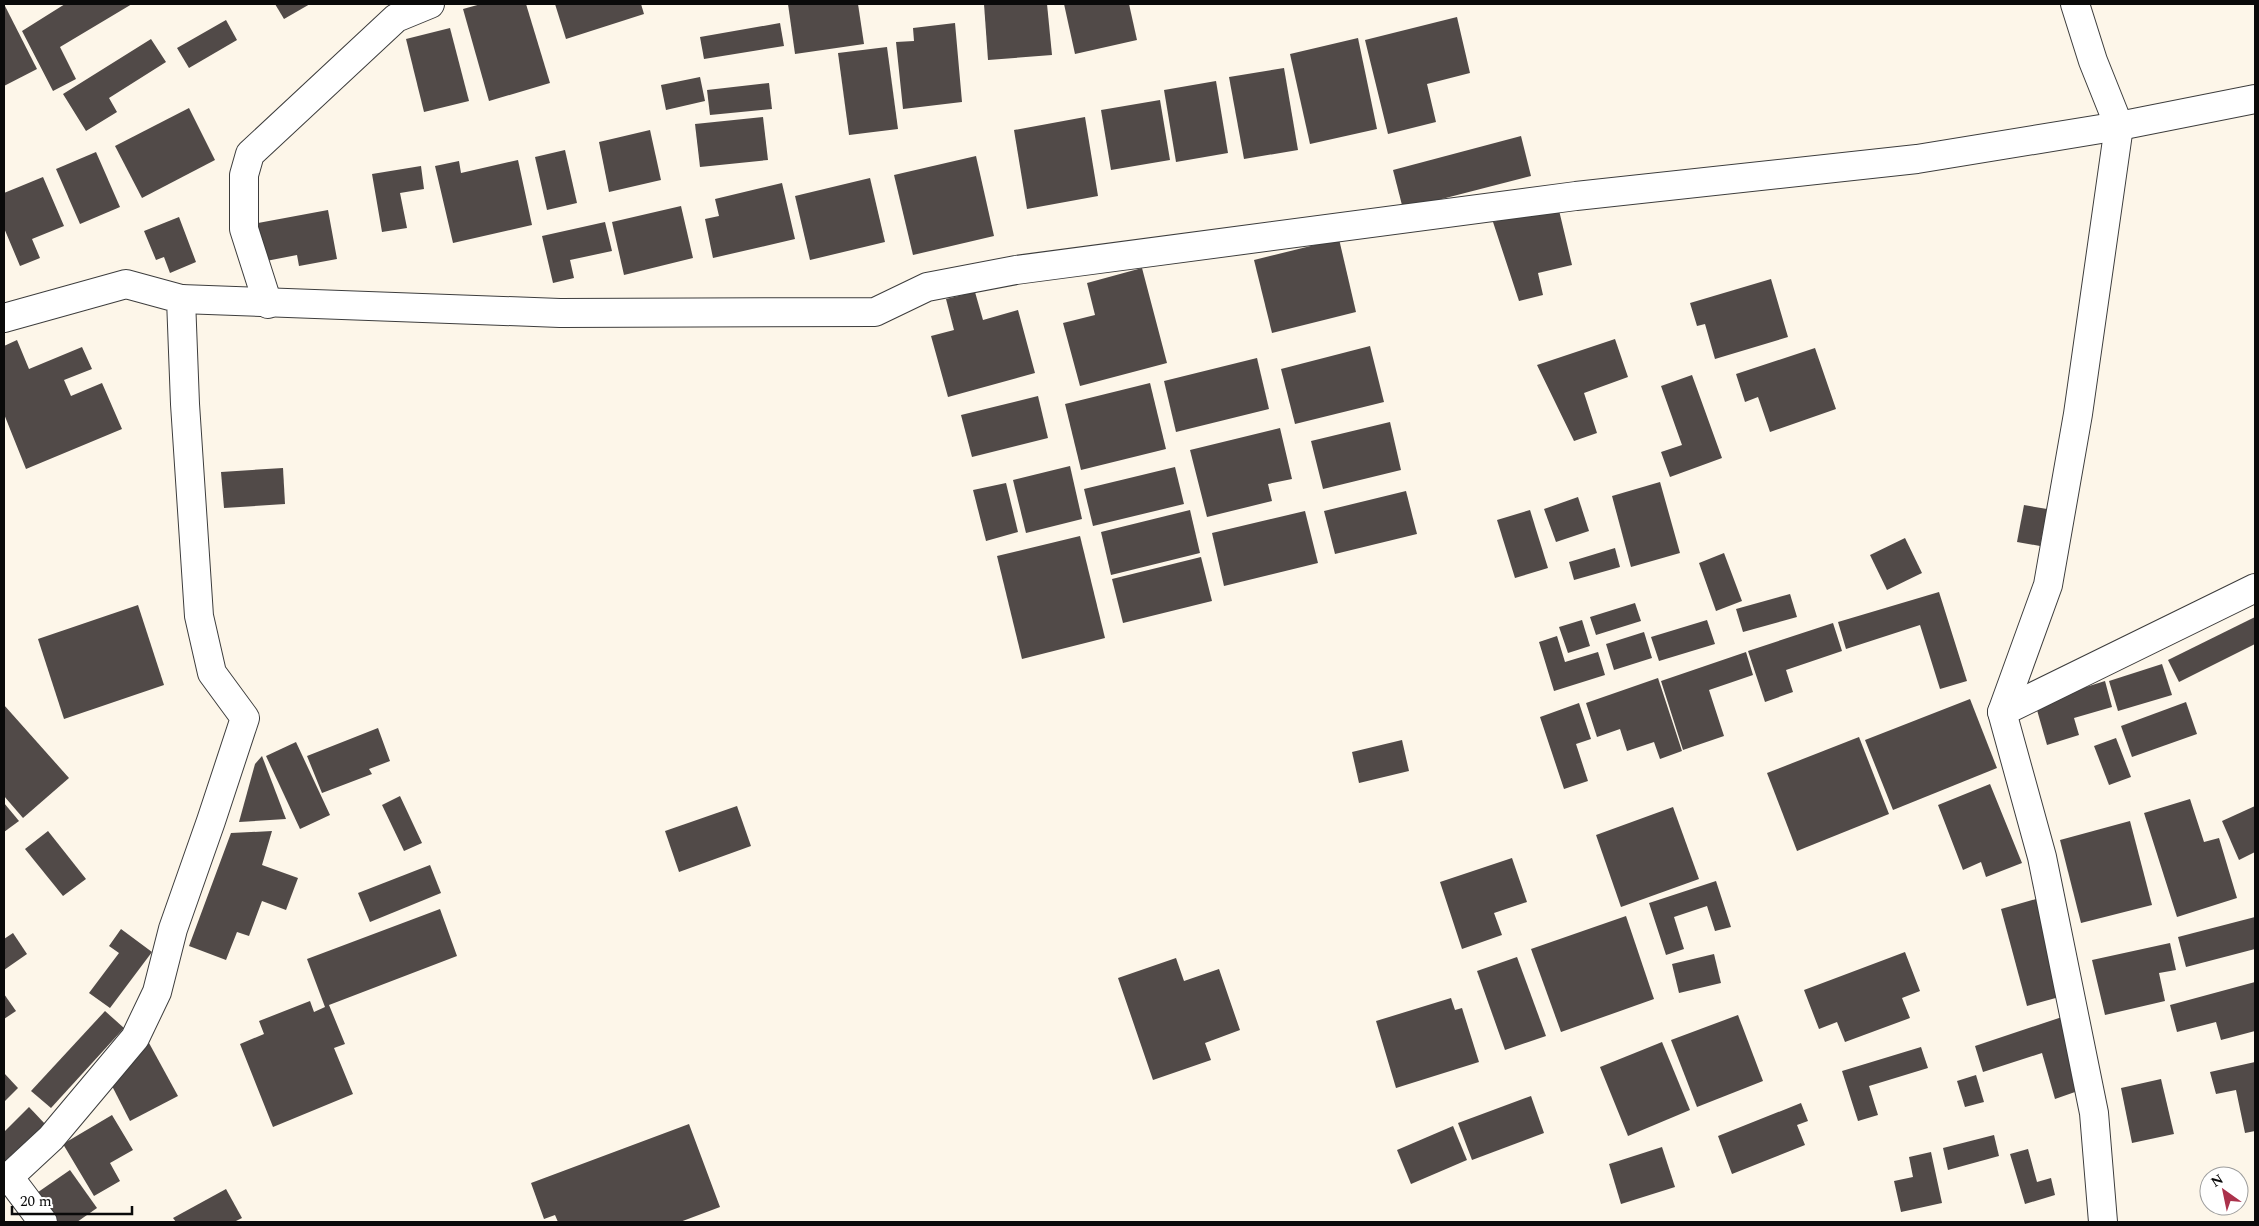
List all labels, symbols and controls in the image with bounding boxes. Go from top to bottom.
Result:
north arrow [2199,1166,2249,1216]
text: N [2207,1169,2228,1192]
scale bar [12,1184,132,1216]
text: 20 m [20,1190,52,1213]

